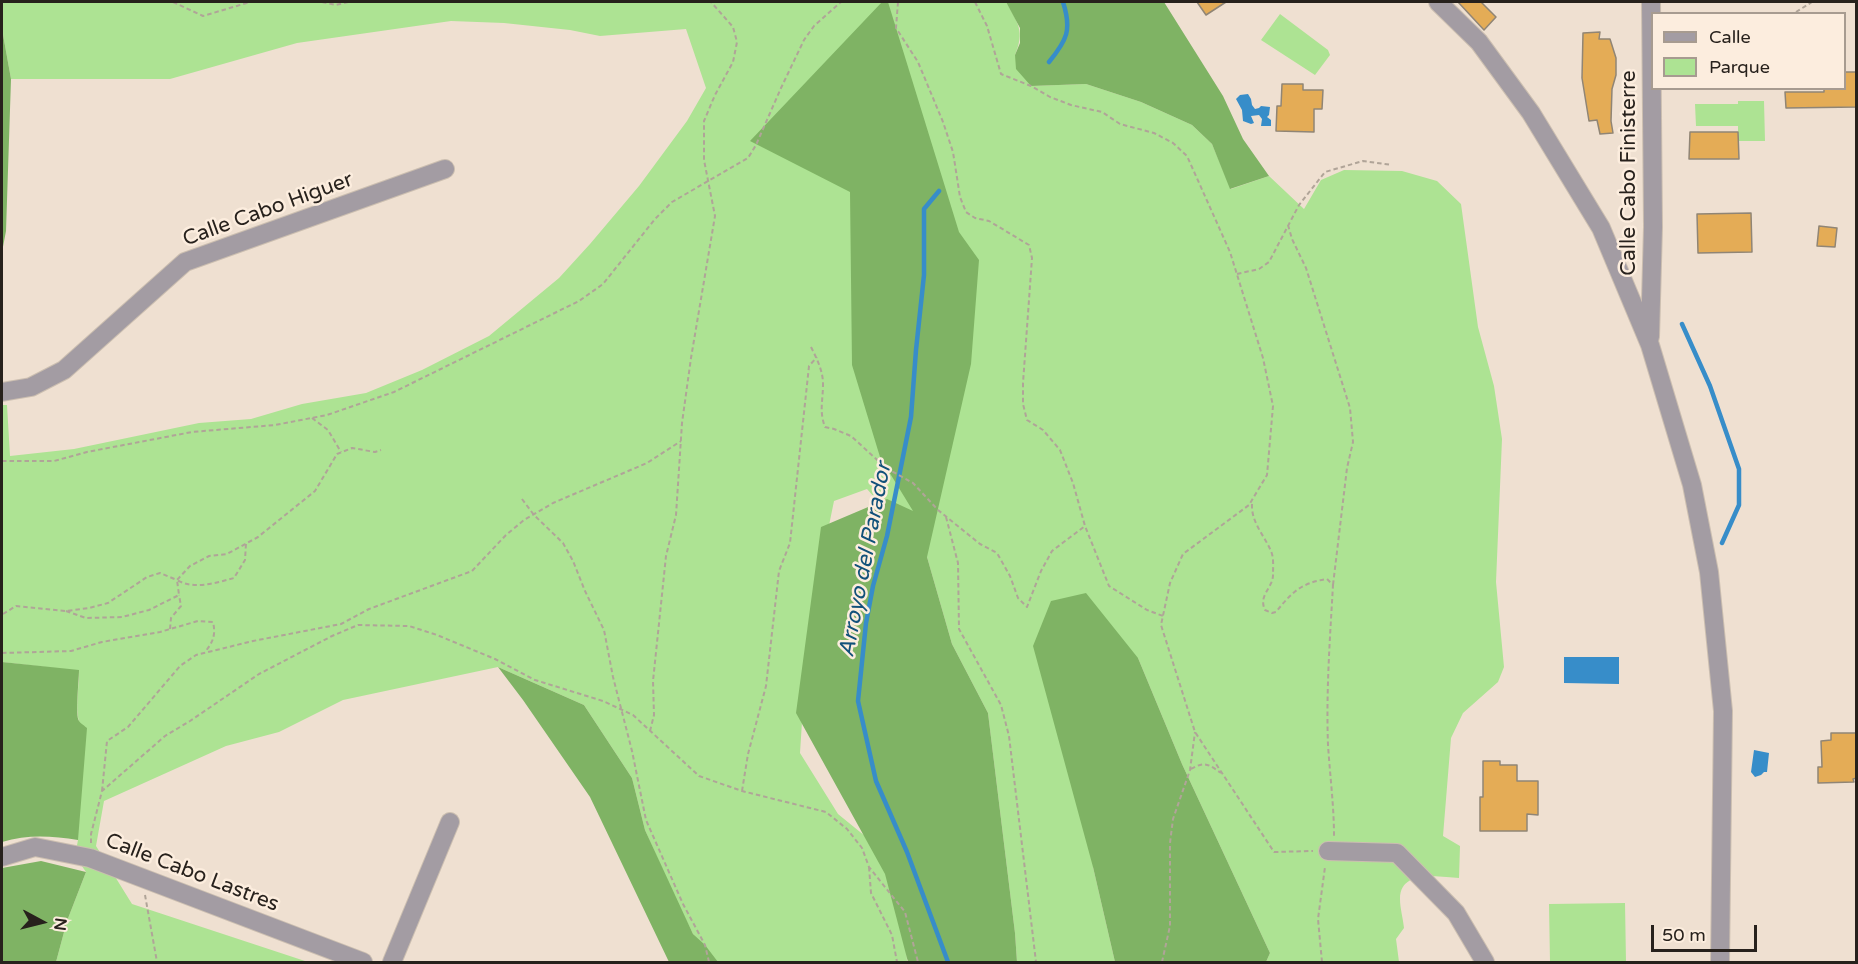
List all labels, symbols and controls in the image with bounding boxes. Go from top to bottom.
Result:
legend [1651,12,1846,90]
text: Calle [1709,26,1751,48]
text: Parque [1709,56,1770,78]
street label: Calle Cabo Finisterre [1616,70,1642,276]
street label: Calle Cabo Higuer [180,168,356,252]
water label: Arroyo del Parador [834,461,898,659]
street label: Calle Cabo Lastres [102,828,282,918]
north arrow [12,892,72,952]
scale bar [1654,913,1760,951]
text: N [49,917,71,932]
text: 50 m [1662,924,1706,946]

